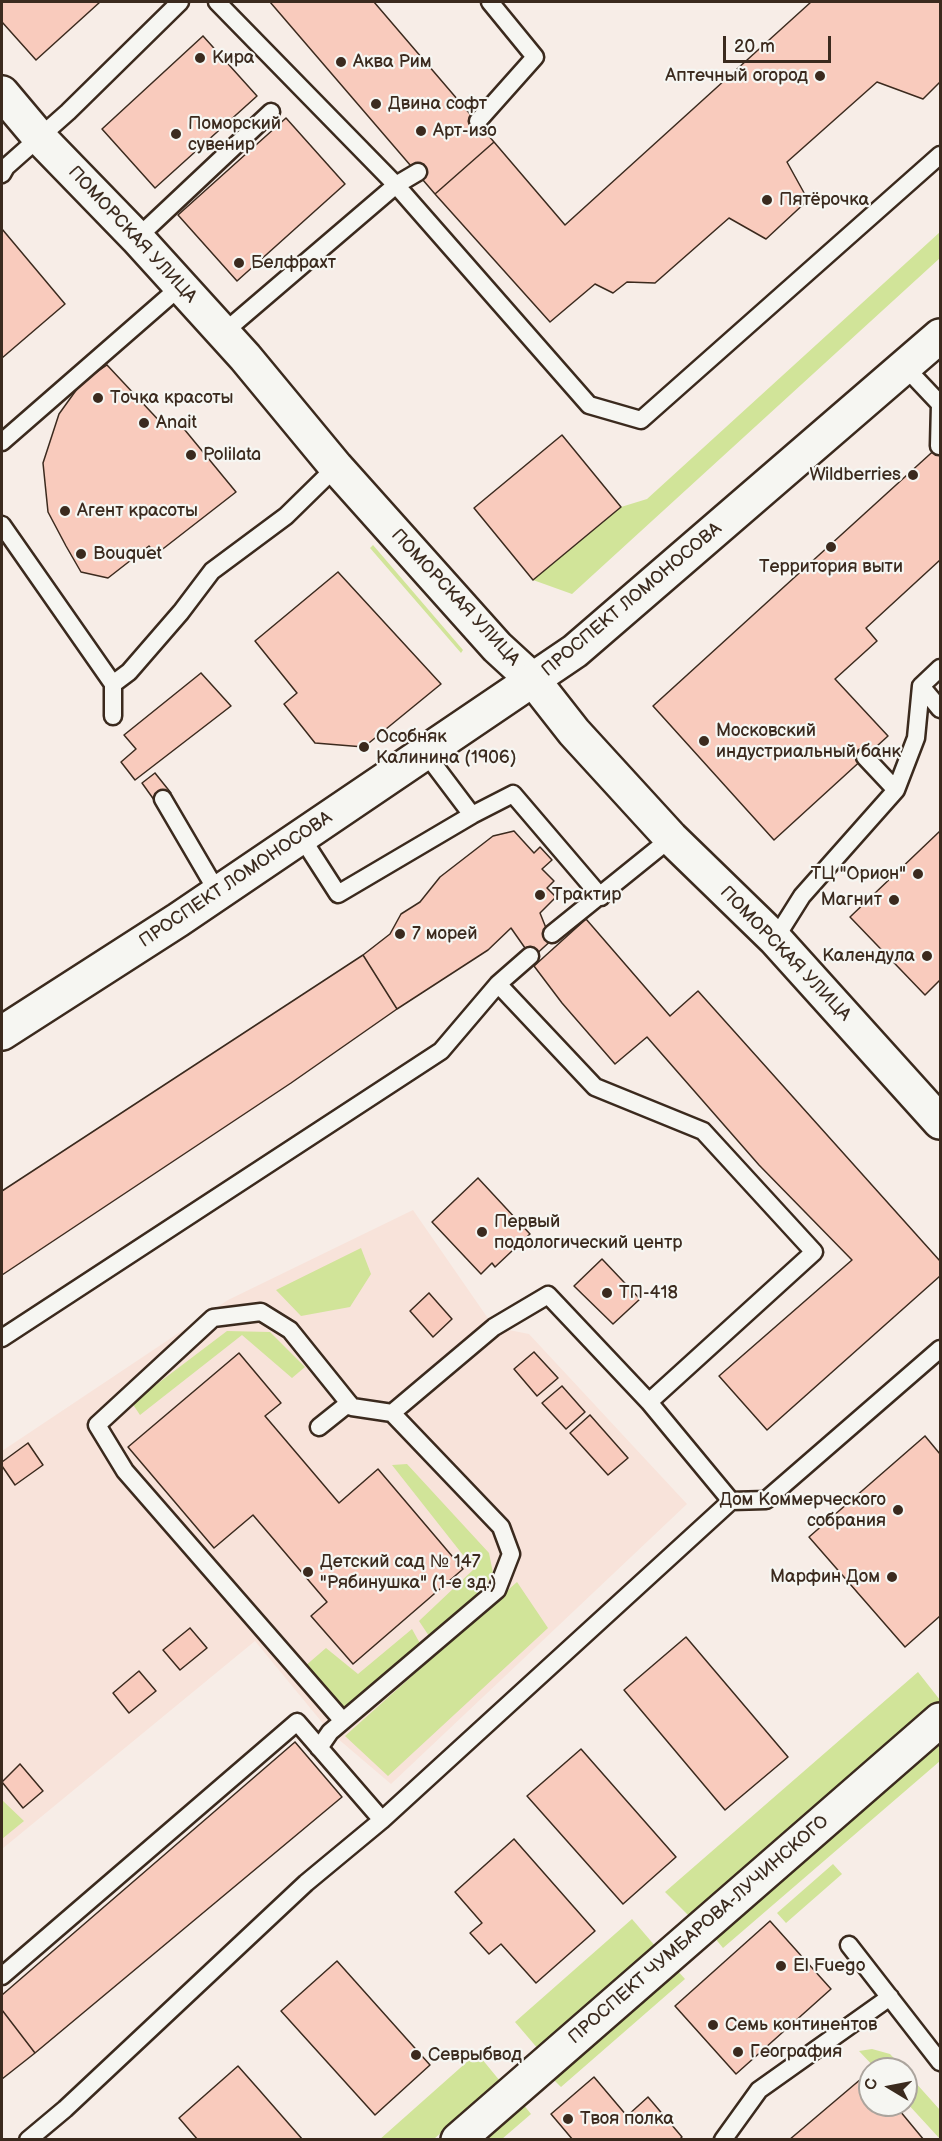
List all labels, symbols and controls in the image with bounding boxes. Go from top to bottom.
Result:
scale bar [726,24,834,62]
text: 20 m [734,36,775,57]
place label: Кира [212,47,254,69]
marker: Кира [193,51,207,65]
place label: Аква Рим [353,51,432,73]
marker: Аква Рим [334,55,348,69]
place label: Аптечный огород [665,65,808,87]
marker: Аптечный огород [813,69,827,83]
place label: Двина софт [388,93,487,115]
marker: Двина софт [369,97,383,111]
place label: Поморский сувенир [188,113,281,156]
place label: Арт-изо [433,120,497,142]
marker: Арт-изо [414,124,428,138]
marker: Поморский сувенир [169,127,183,141]
street label: ПОМОРСКАЯ УЛИЦА [63,162,201,308]
place label: Пятёрочка [779,189,869,211]
marker: Пятёрочка [760,193,774,207]
place label: Белфрахт [251,252,336,274]
marker: Белфрахт [232,256,246,270]
place label: Точка красоты [110,387,233,409]
marker: Точка красоты [91,391,105,405]
place label: Anait [156,412,197,434]
marker: Anait [137,416,151,430]
place label: Polilata [203,444,261,466]
marker: Polilata [184,448,198,462]
place label: Wildberries [809,464,901,486]
marker: Wildberries [906,468,920,482]
place label: Агент красоты [77,500,198,522]
marker: Агент красоты [58,504,72,518]
street label: ПРОСПЕКТ ЛОМОНОСОВА [538,518,726,682]
street label: ПОМОРСКАЯ УЛИЦА [386,525,524,671]
marker: Территория выти [824,540,838,554]
place label: Bouquet [93,543,162,565]
marker: Bouquet [74,547,88,561]
place label: Территория выти [759,556,903,578]
place label: Московский индустриальный банк [716,720,901,762]
place label: Особняк Калинина (1906) [376,726,517,768]
marker: Московский индустриальный банк [697,734,711,748]
marker: Особняк Калинина (1906) [357,740,371,754]
street label: ПРОСПЕКТ ЛОМОНОСОВА [135,807,337,953]
place label: ТЦ "Орион" [811,863,906,885]
marker: ТЦ "Орион" [911,867,925,881]
street label: ПОМОРСКАЯ УЛИЦА [715,882,855,1026]
place label: Трактир [552,884,621,906]
marker: Трактир [533,888,547,902]
place label: Магнит [821,889,882,911]
marker: Магнит [887,893,901,907]
place label: 7 морей [412,923,477,945]
marker: 7 морей [393,927,407,941]
place label: Календула [822,945,915,967]
marker: Календула [920,949,934,963]
place label: Первый подологический центр [494,1211,682,1254]
marker: Первый подологический центр [475,1225,489,1239]
place label: ТП-418 [619,1282,678,1304]
marker: ТП-418 [600,1286,614,1300]
place label: Дом Коммерческого собрания [719,1489,886,1532]
marker: Дом Коммерческого собрания [891,1503,905,1517]
place label: Детский сад № 147 "Рябинушка" (1-е зд.) [320,1551,497,1594]
marker: Детский сад № 147 "Рябинушка" (1-е зд.) [301,1565,315,1579]
place label: Марфин Дом [770,1566,880,1588]
marker: Марфин Дом [885,1570,899,1584]
street label: ПРОСПЕКТ ЧУМБАРОВА-ЛУЧИНСКОГО [565,1811,833,2049]
place label: El Fuego [793,1955,866,1977]
marker: El Fuego [774,1959,788,1973]
place label: Семь континентов [725,2014,877,2036]
marker: Семь континентов [706,2018,720,2032]
place label: География [750,2041,842,2063]
place label: Севрыбвод [428,2044,522,2066]
marker: География [731,2045,745,2059]
marker: Севрыбвод [409,2048,423,2062]
north arrow [858,2057,918,2117]
text: С [861,2077,882,2091]
place label: Твоя полка [580,2108,674,2130]
marker: Твоя полка [561,2112,575,2126]

